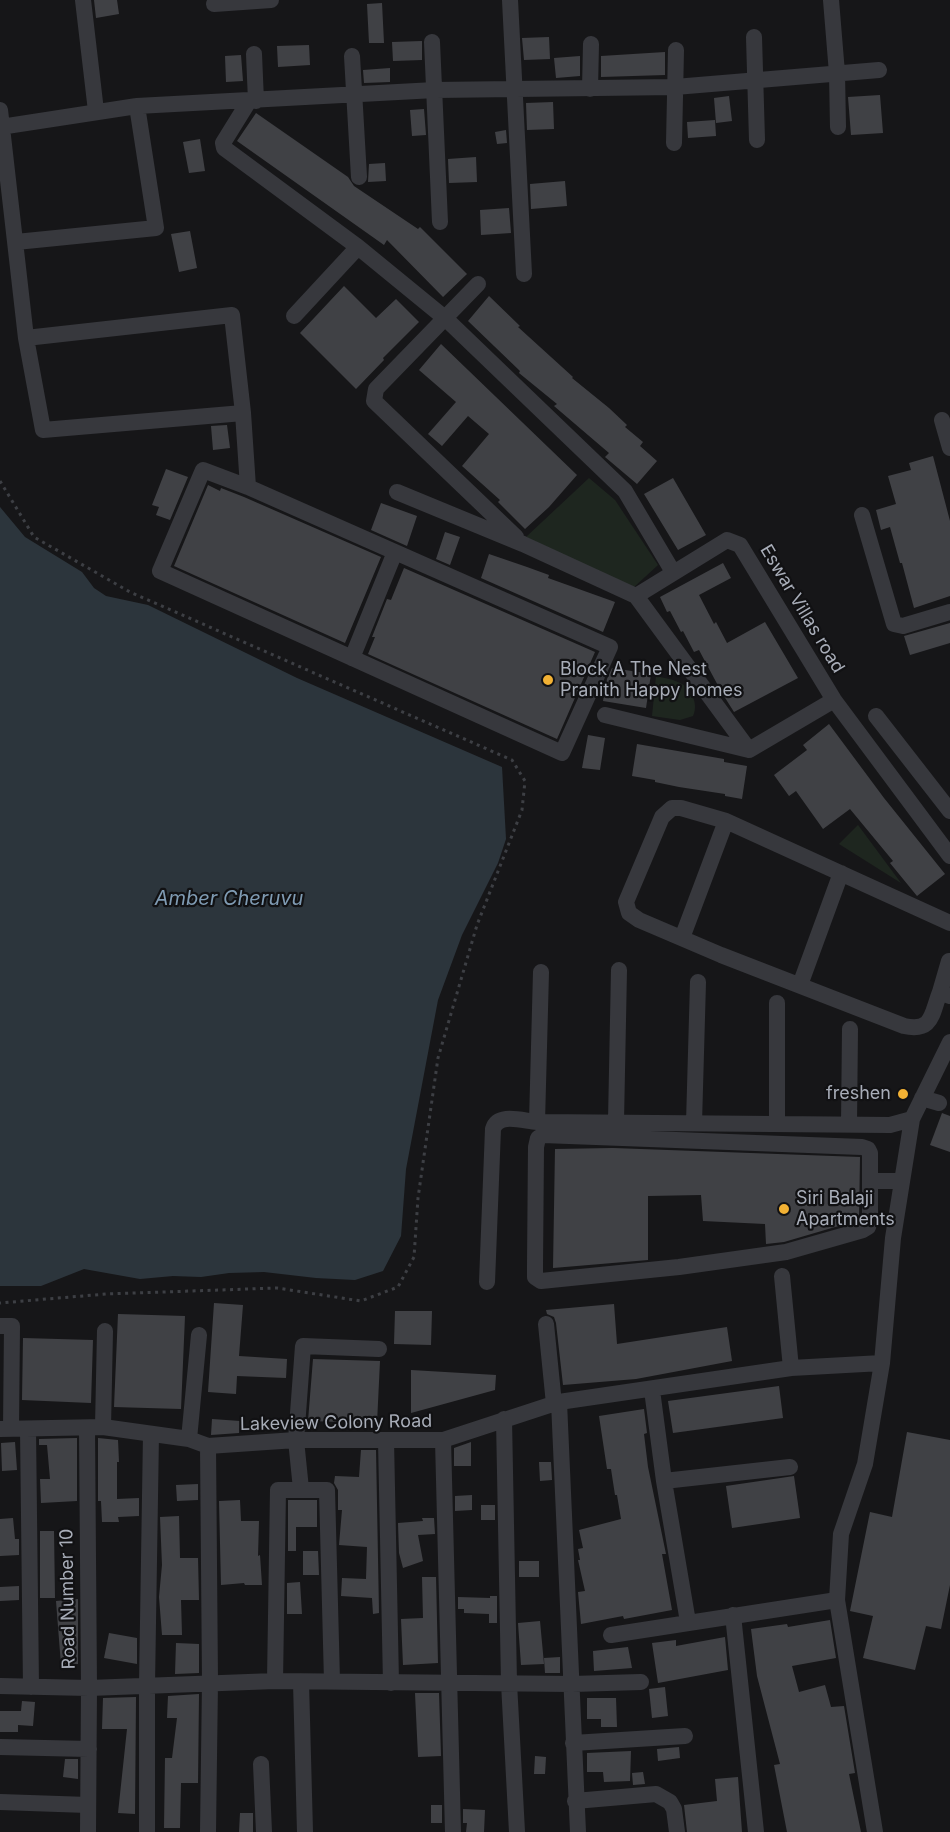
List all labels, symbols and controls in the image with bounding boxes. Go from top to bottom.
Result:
street label: Eswar Villas road [755,541,849,677]
place label: Block A The Nest Pranith Happy homes [560,659,743,702]
marker: Block A The Nest Pranith Happy homes [541,673,555,687]
water label: Amber Cheruvu [155,887,303,911]
place label: freshen [826,1083,891,1105]
marker: freshen [896,1087,910,1101]
place label: Siri Balaji Apartments [796,1188,895,1230]
marker: Siri Balaji Apartments [777,1202,791,1216]
street label: Lakeview Colony Road [240,1411,432,1435]
street label: Road Number 10 [56,1529,80,1669]

